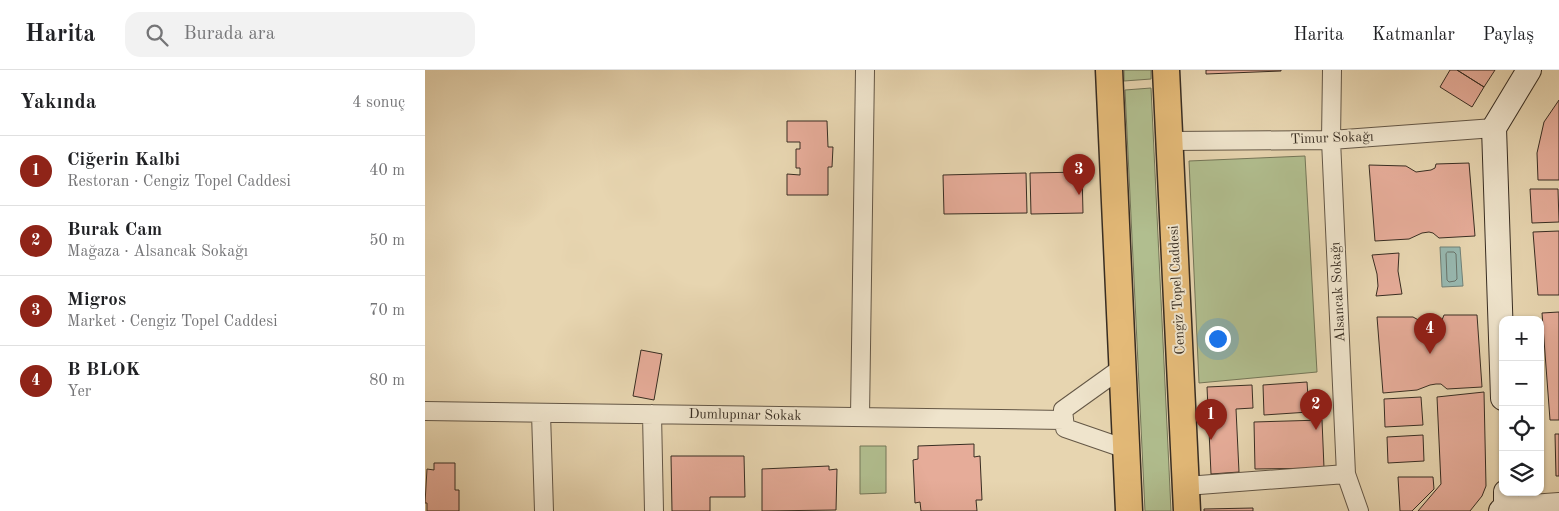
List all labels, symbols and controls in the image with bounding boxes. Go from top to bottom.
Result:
search box [125,12,475,57]
icon: search [143,21,171,49]
text: Harita [25,23,95,47]
text: Burada ara [183,25,275,44]
text: Harita [1293,26,1344,44]
text: Katmanlar [1372,26,1455,44]
text: Paylaş [1483,26,1534,44]
text: Yakında [20,92,96,113]
text: 4 sonuç [352,95,405,111]
street label: Timur Sokağı [1290,130,1374,146]
text: Ciğerin Kalbi [67,151,180,170]
pin: 3 [1063,154,1095,195]
text: 1 [31,163,41,179]
text: 40 m [369,163,405,179]
text: Restoran · Cengiz Topel Caddesi [67,174,291,190]
text: Burak Cam [67,221,162,240]
street label: Cengiz Topel Caddesi [1167,225,1187,355]
text: 2 [31,233,41,249]
text: 50 m [369,233,405,249]
street label: Alsancak Sokağı [1328,241,1348,343]
text: Mağaza · Alsancak Sokağı [67,244,248,260]
text: Migros [67,291,126,310]
text: 3 [31,303,41,319]
text: 70 m [369,303,405,319]
pin: 4 [1414,313,1446,354]
text: Market · Cengiz Topel Caddesi [67,314,277,330]
map controls [1499,316,1544,496]
button: + [1499,316,1544,361]
your location [1205,326,1231,352]
text: B BLOK [67,361,140,380]
button: − [1499,361,1544,406]
text: 4 [31,373,41,389]
text: 80 m [369,373,405,389]
text: Yer [67,384,91,400]
pin: 2 [1300,389,1332,430]
pin: 1 [1195,399,1227,440]
button: locate [1499,406,1544,451]
street label: Dumlupınar Sokak [688,407,802,423]
button: layers [1499,451,1544,496]

